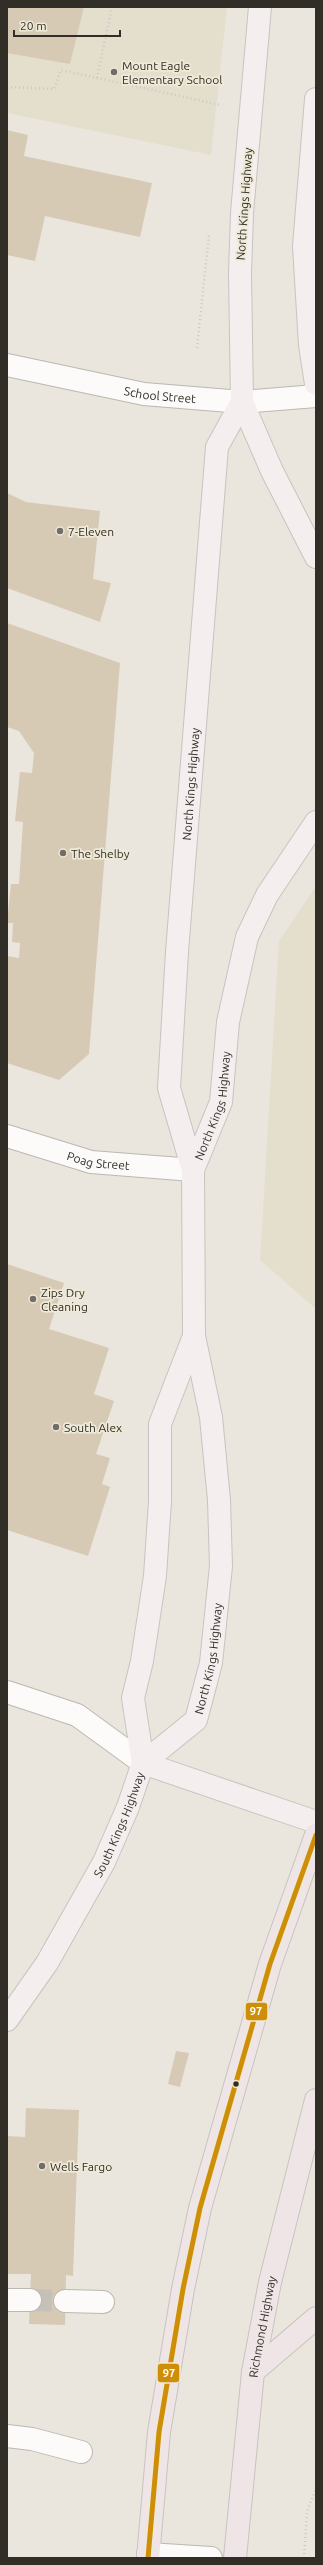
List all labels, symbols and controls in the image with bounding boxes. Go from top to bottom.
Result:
scale bar [14,12,120,38]
text: 20 m [20,19,47,32]
place label: Mount Eagle Elementary School [122,59,222,86]
marker: Mount Eagle Elementary School [109,67,119,77]
street label: North Kings Highway [234,147,254,261]
street label: School Street [123,383,197,405]
place label: 7-Eleven [68,525,114,538]
marker: 7-Eleven [55,526,65,536]
street label: North Kings Highway [179,727,201,841]
place label: The Shelby [71,847,130,860]
marker: The Shelby [58,848,68,858]
street label: North Kings Highway [191,1050,232,1162]
street label: Poag Street [66,1149,130,1172]
place label: Zips Dry Cleaning [41,1286,88,1313]
marker: Zips Dry Cleaning [28,1294,38,1304]
place label: South Alex [64,1421,122,1434]
marker: South Alex [51,1422,61,1432]
street label: North Kings Highway [191,1602,224,1716]
street label: South Kings Highway [90,1770,146,1879]
line badge: 97 [245,2002,268,2021]
text: 97 [250,2005,262,2017]
unlabelled marker [231,2079,241,2089]
place label: Wells Fargo [50,2160,112,2173]
marker: Wells Fargo [37,2161,47,2171]
street label: Richmond Highway [246,2274,278,2378]
line badge: 97 [157,2363,180,2383]
text: 97 [163,2367,175,2379]

